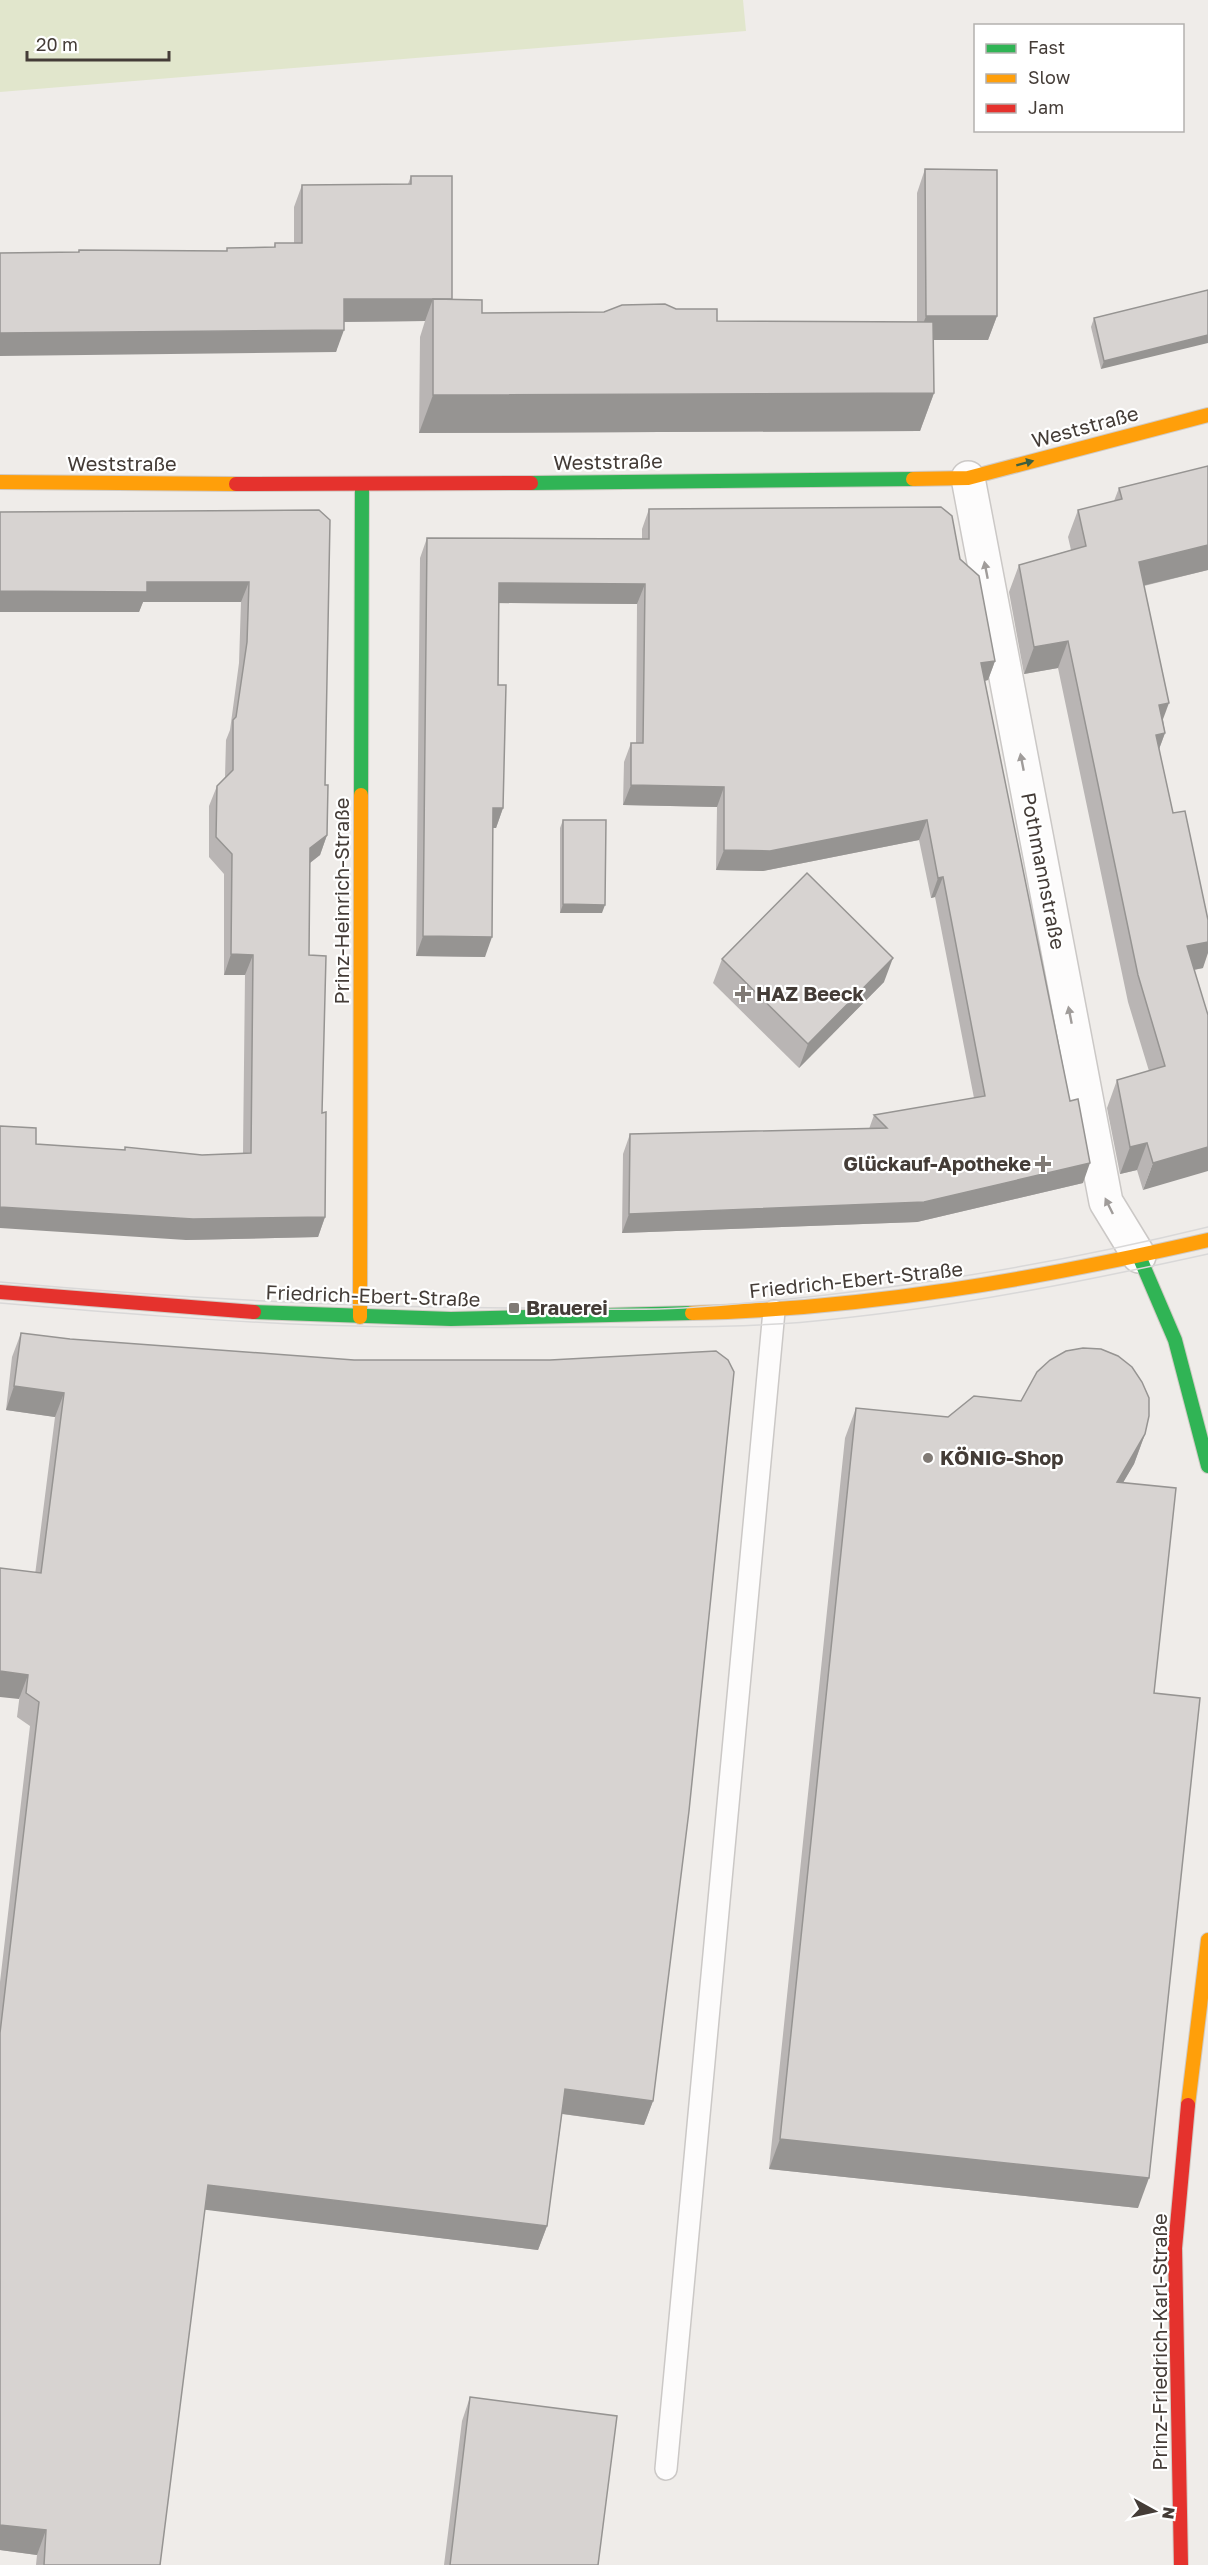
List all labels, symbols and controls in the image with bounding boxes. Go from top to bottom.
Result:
scale bar [27,24,170,62]
legend [974,24,1184,132]
text: 20 m [36,33,78,55]
text: Fast [1028,36,1065,58]
text: Slow [1028,66,1071,88]
text: Jam [1028,96,1064,118]
street label: Weststraße [1029,400,1141,452]
street label: Weststraße [553,448,663,474]
street label: Weststraße [67,451,177,475]
one-way arrow [1016,458,1034,467]
one-way arrow [981,561,990,580]
one-way arrow [1017,752,1026,771]
street label: Pothmannstraße [1017,790,1071,951]
street label: Prinz-Heinrich-Straße [329,798,353,1004]
place label: HAZ Beeck [756,981,864,1005]
marker: HAZ Beeck [734,985,752,1003]
one-way arrow [1065,1006,1074,1025]
place label: Glückauf-Apotheke [843,1151,1031,1175]
marker: Glückauf-Apotheke [1036,1157,1050,1171]
one-way arrow [1105,1197,1115,1215]
street label: Friedrich-Ebert-Straße [748,1256,964,1302]
street label: Friedrich-Ebert-Straße [265,1279,481,1311]
place label: Brauerei [526,1295,608,1319]
marker: Brauerei [507,1301,521,1315]
place label: KÖNIG-Shop [940,1445,1064,1469]
marker: KÖNIG-Shop [921,1451,935,1465]
street label: Prinz-Friedrich-Karl-Straße [1147,2213,1171,2471]
north arrow [1124,2481,1184,2541]
text: N [1158,2506,1180,2521]

